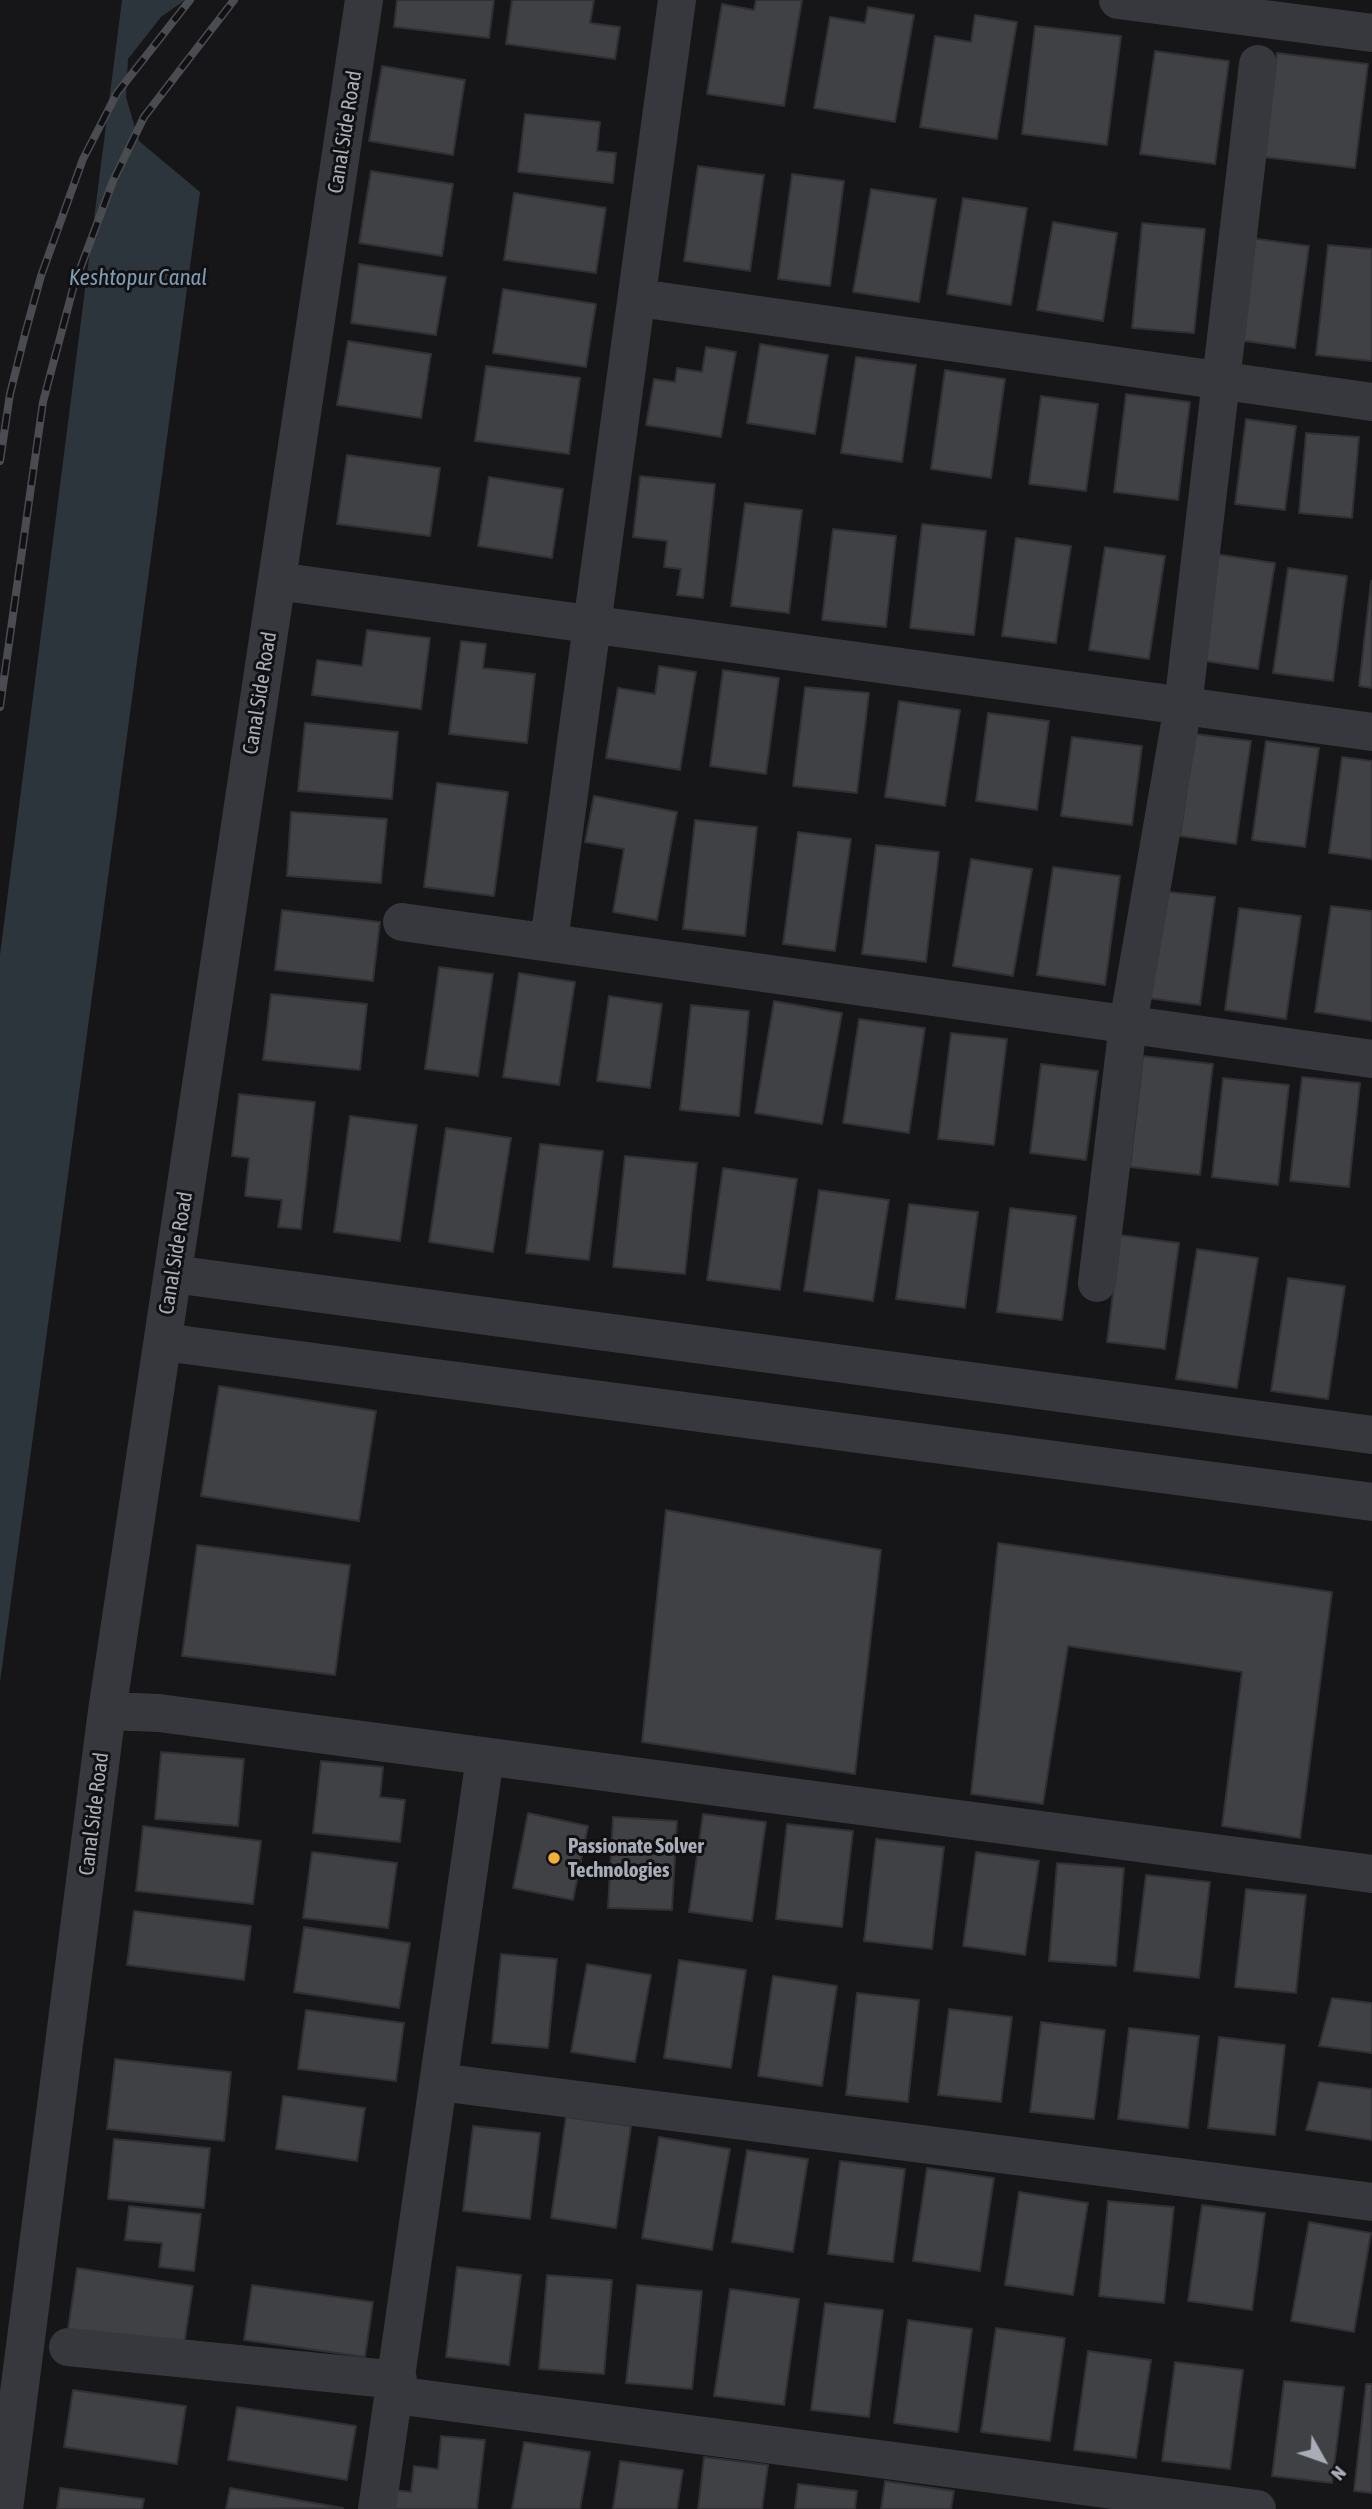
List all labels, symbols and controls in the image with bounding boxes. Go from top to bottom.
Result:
street label: Canal Side Road [323,69,367,195]
water label: Keshtopur Canal [69,264,207,292]
street label: Canal Side Road [238,630,282,756]
street label: Canal Side Road [154,1190,198,1316]
street label: Canal Side Road [74,1751,114,1877]
place label: Passionate Solver Technologies [568,1833,704,1883]
marker: Passionate Solver Technologies [546,1850,562,1866]
north arrow [1288,2425,1358,2495]
text: N [1327,2462,1351,2485]

